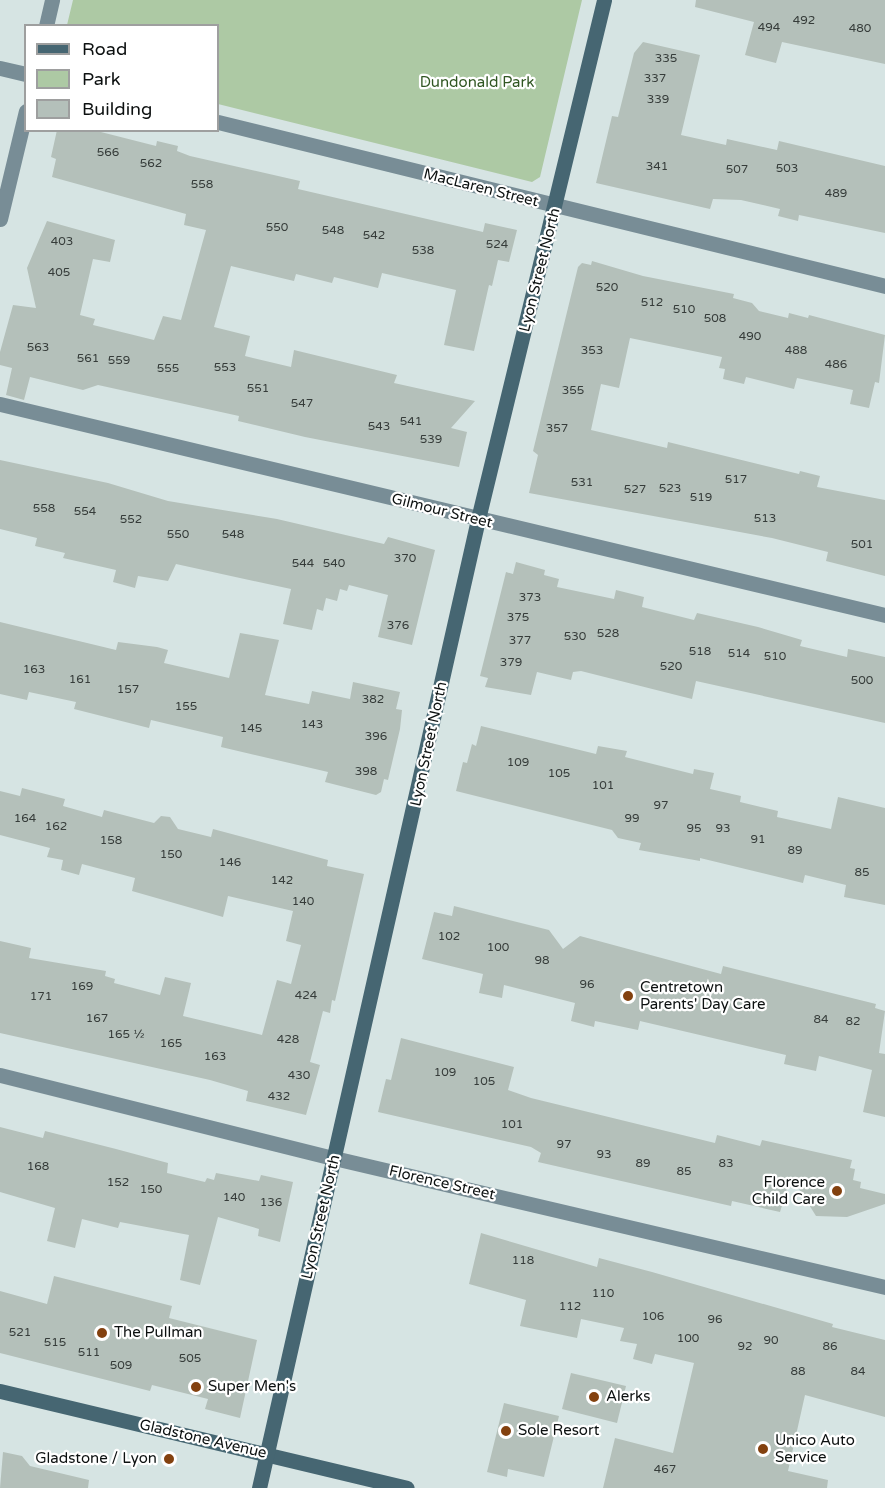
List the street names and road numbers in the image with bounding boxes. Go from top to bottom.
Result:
street label: MacLaren Street [422,165,540,211]
street label: Lyon Street North [516,206,564,334]
street label: Gilmour Street [390,490,494,532]
street label: Lyon Street North [407,680,451,808]
street label: Lyon Street North [298,1153,344,1281]
street label: Florence Street [387,1162,497,1204]
street label: Gladstone Avenue [138,1416,268,1462]

